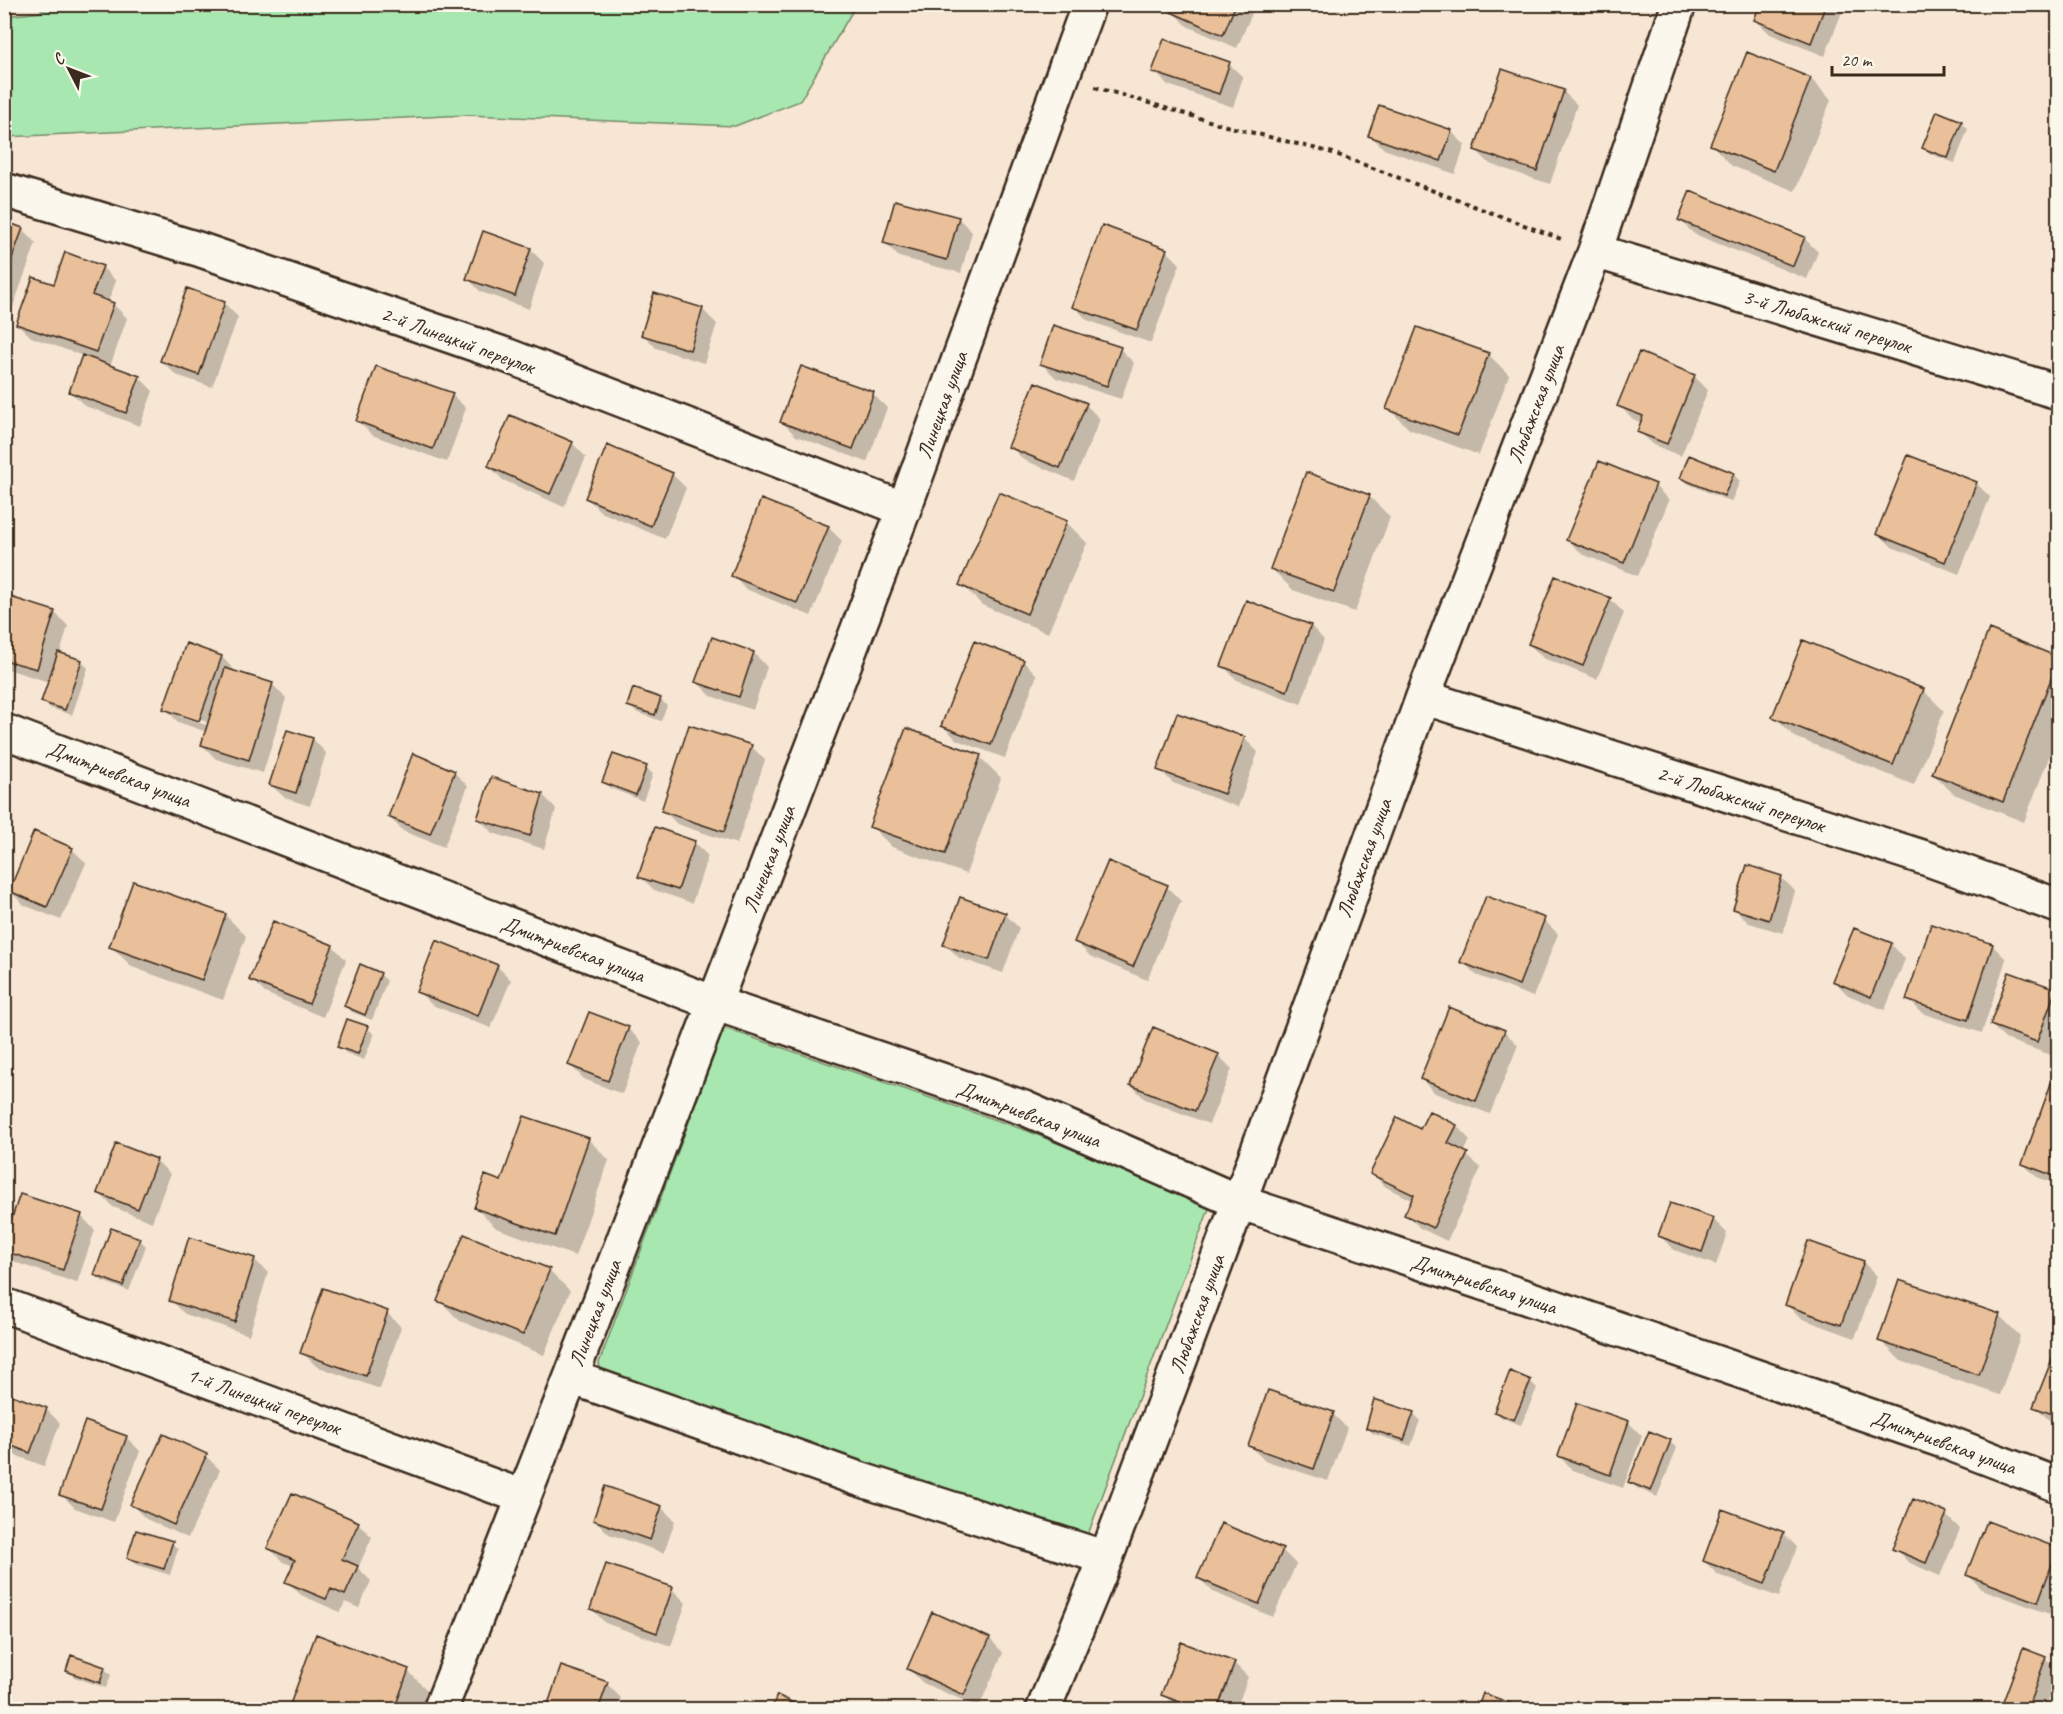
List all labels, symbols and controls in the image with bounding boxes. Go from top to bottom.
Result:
north arrow [39,39,99,99]
scale bar [1832,39,1944,77]
text: С [49,48,70,69]
text: 20 m [1841,49,1874,71]
street label: 3-й Любажский переулок [1740,283,1916,360]
street label: 2-й Линецкий переулок [378,300,540,381]
street label: Любажская улица [1502,339,1571,467]
street label: Линецкая улица [911,346,974,462]
street label: Дмитриевская улица [44,735,196,814]
street label: 2-й Любажский переулок [1654,760,1830,839]
street label: Любажская улица [1330,793,1398,921]
street label: Линецкая улица [737,800,802,916]
street label: Дмитриевская улица [498,910,650,989]
street label: Дмитриевская улица [954,1075,1106,1154]
street label: Дмитриевская улица [1408,1248,1561,1320]
street label: Любажская улица [1163,1249,1231,1377]
street label: Линецкая улица [563,1254,628,1370]
street label: 1-й Линецкий переулок [184,1361,346,1442]
street label: Дмитриевская улица [1869,1404,2021,1481]

